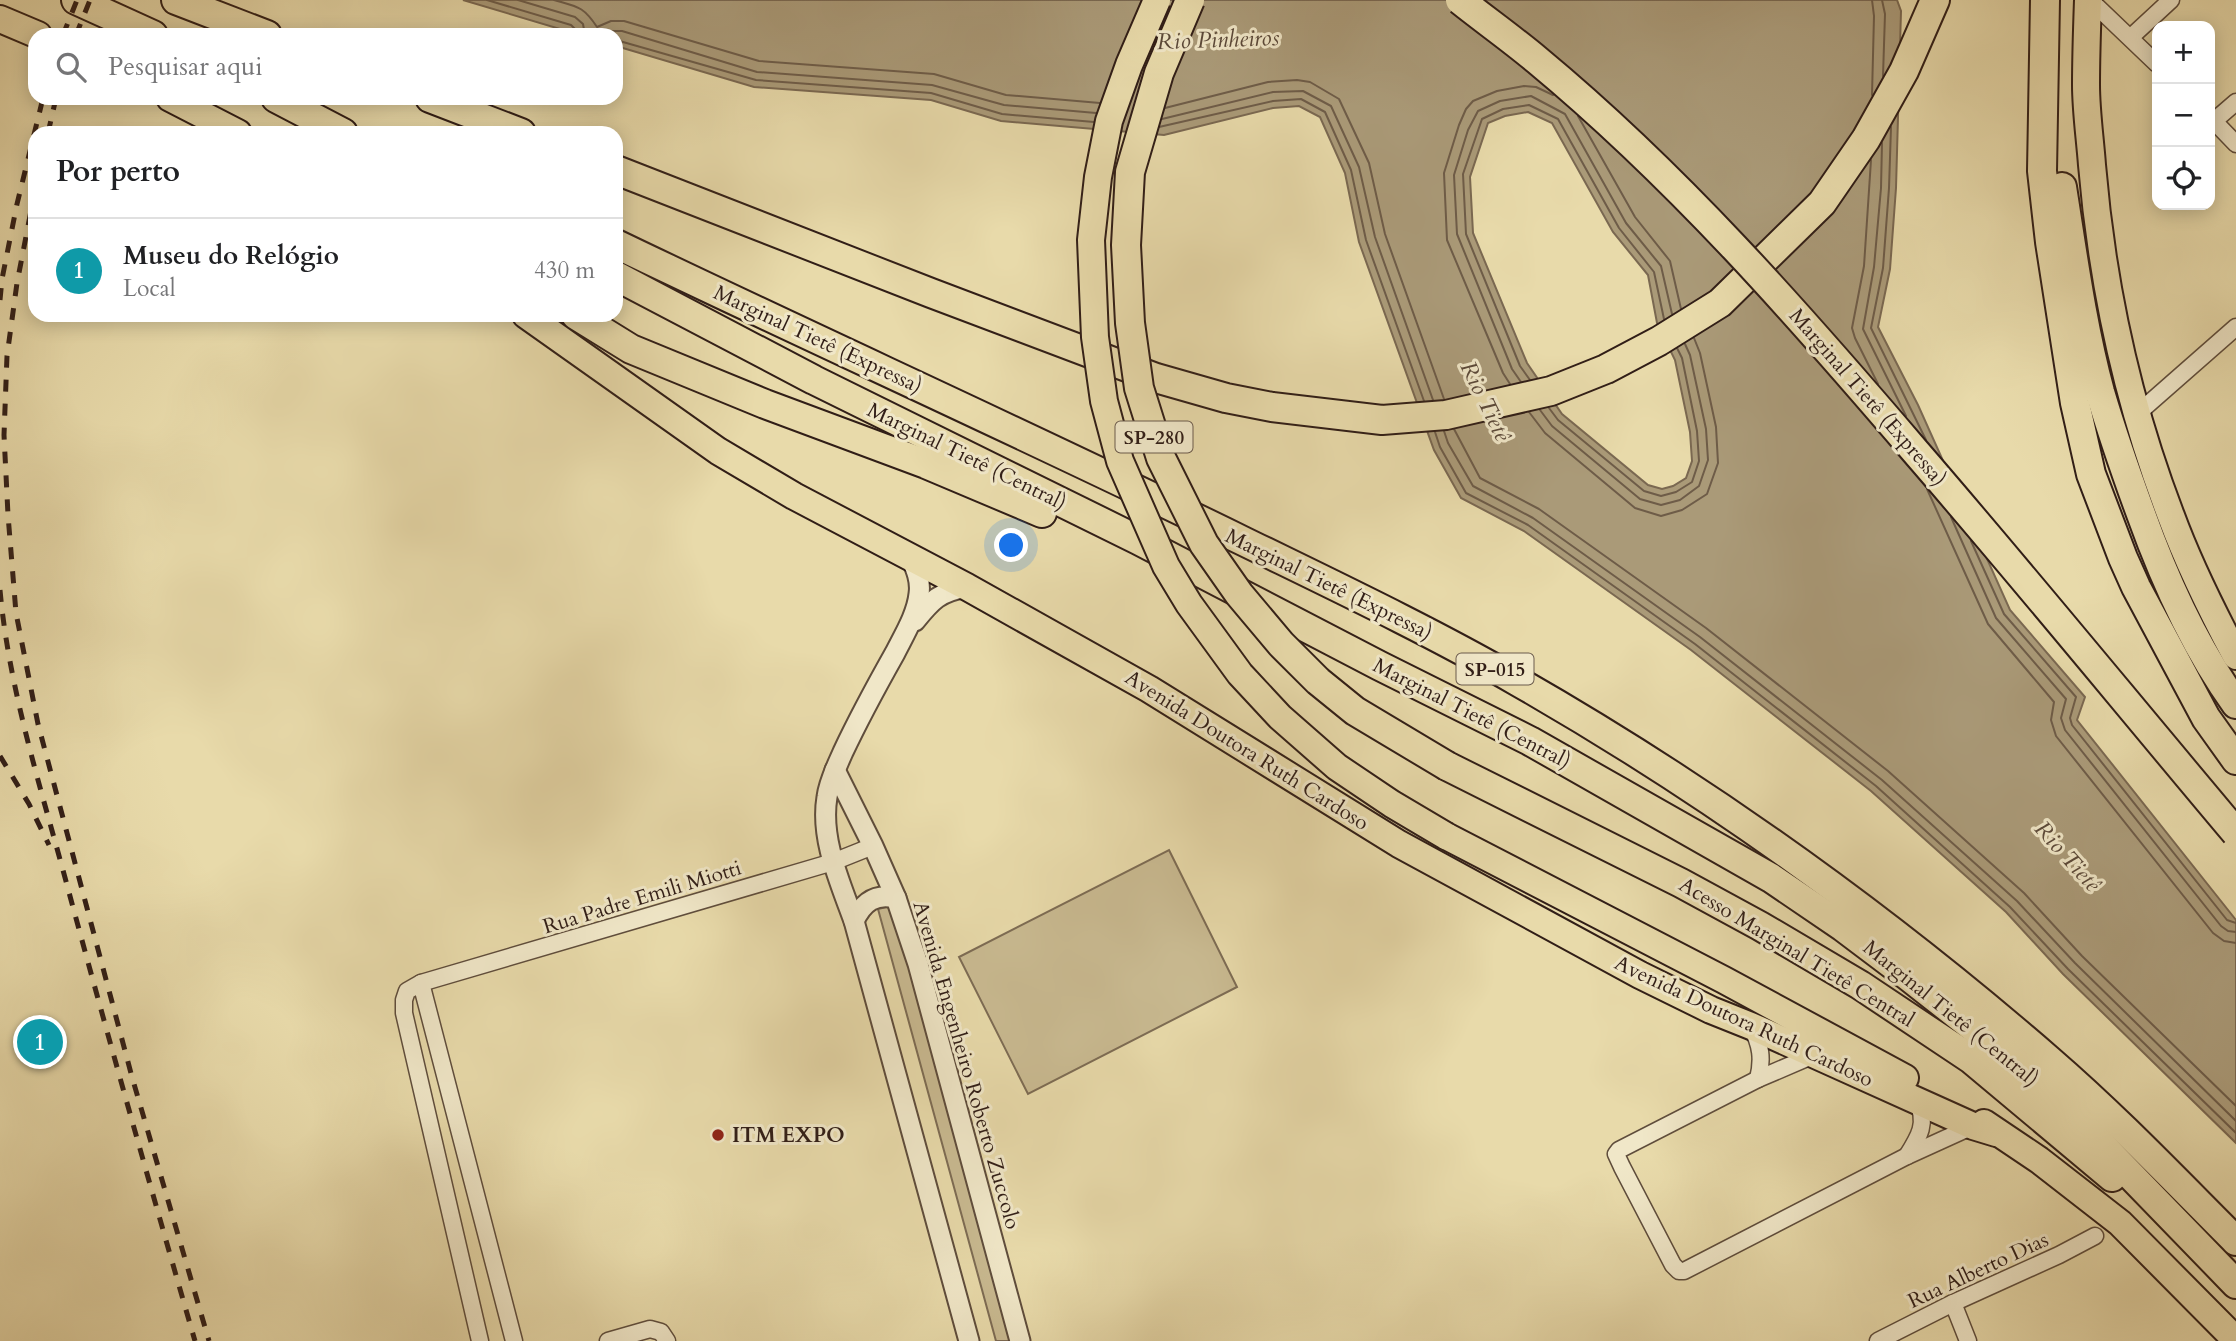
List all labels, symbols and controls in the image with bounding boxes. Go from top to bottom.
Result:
map controls [2152,21,2215,210]
button: + [2152,21,2215,84]
water label: Rio Pinheiros [1156,22,1280,57]
search box [28,28,623,105]
icon: search [52,48,90,86]
text: Pesquisar aqui [108,49,263,84]
button: − [2152,84,2215,147]
button: locate [2152,147,2215,210]
text: Por perto [56,151,180,192]
text: Museu do Relógio [123,238,339,273]
text: 1 [73,255,85,286]
text: 430 m [534,255,595,286]
text: Local [123,273,176,304]
street label: Marginal Tietê (Expressa) [709,278,927,401]
street label: Marginal Tietê (Expressa) [1782,302,1953,493]
water label: Rio Tietê [1453,356,1519,448]
street label: Marginal Tietê (Central) [862,396,1071,517]
road number: SP-280 [1116,422,1192,452]
street label: Marginal Tietê (Expressa) [1220,522,1437,647]
your location [994,528,1028,562]
street label: Marginal Tietê (Central) [1368,651,1576,776]
road number: SP-015 [1456,654,1534,684]
street label: Avenida Doutora Ruth Cardoso [1119,663,1374,838]
water label: Rio Tietê [2027,814,2109,899]
street label: Rua Padre Emili Miotti [539,853,745,941]
street label: Acesso Marginal Tietê Central [1673,870,1920,1034]
street label: Avenida Engenheiro Roberto Zuccolo [906,898,1027,1233]
street label: Marginal Tietê (Central) [1857,933,2045,1093]
street label: Avenida Doutora Ruth Cardoso [1610,949,1878,1094]
pin: 1 [17,1016,63,1068]
place label: ITM EXPO [732,1121,845,1150]
marker: ITM EXPO [710,1127,726,1143]
street label: Rua Alberto Dias [1903,1225,2053,1316]

